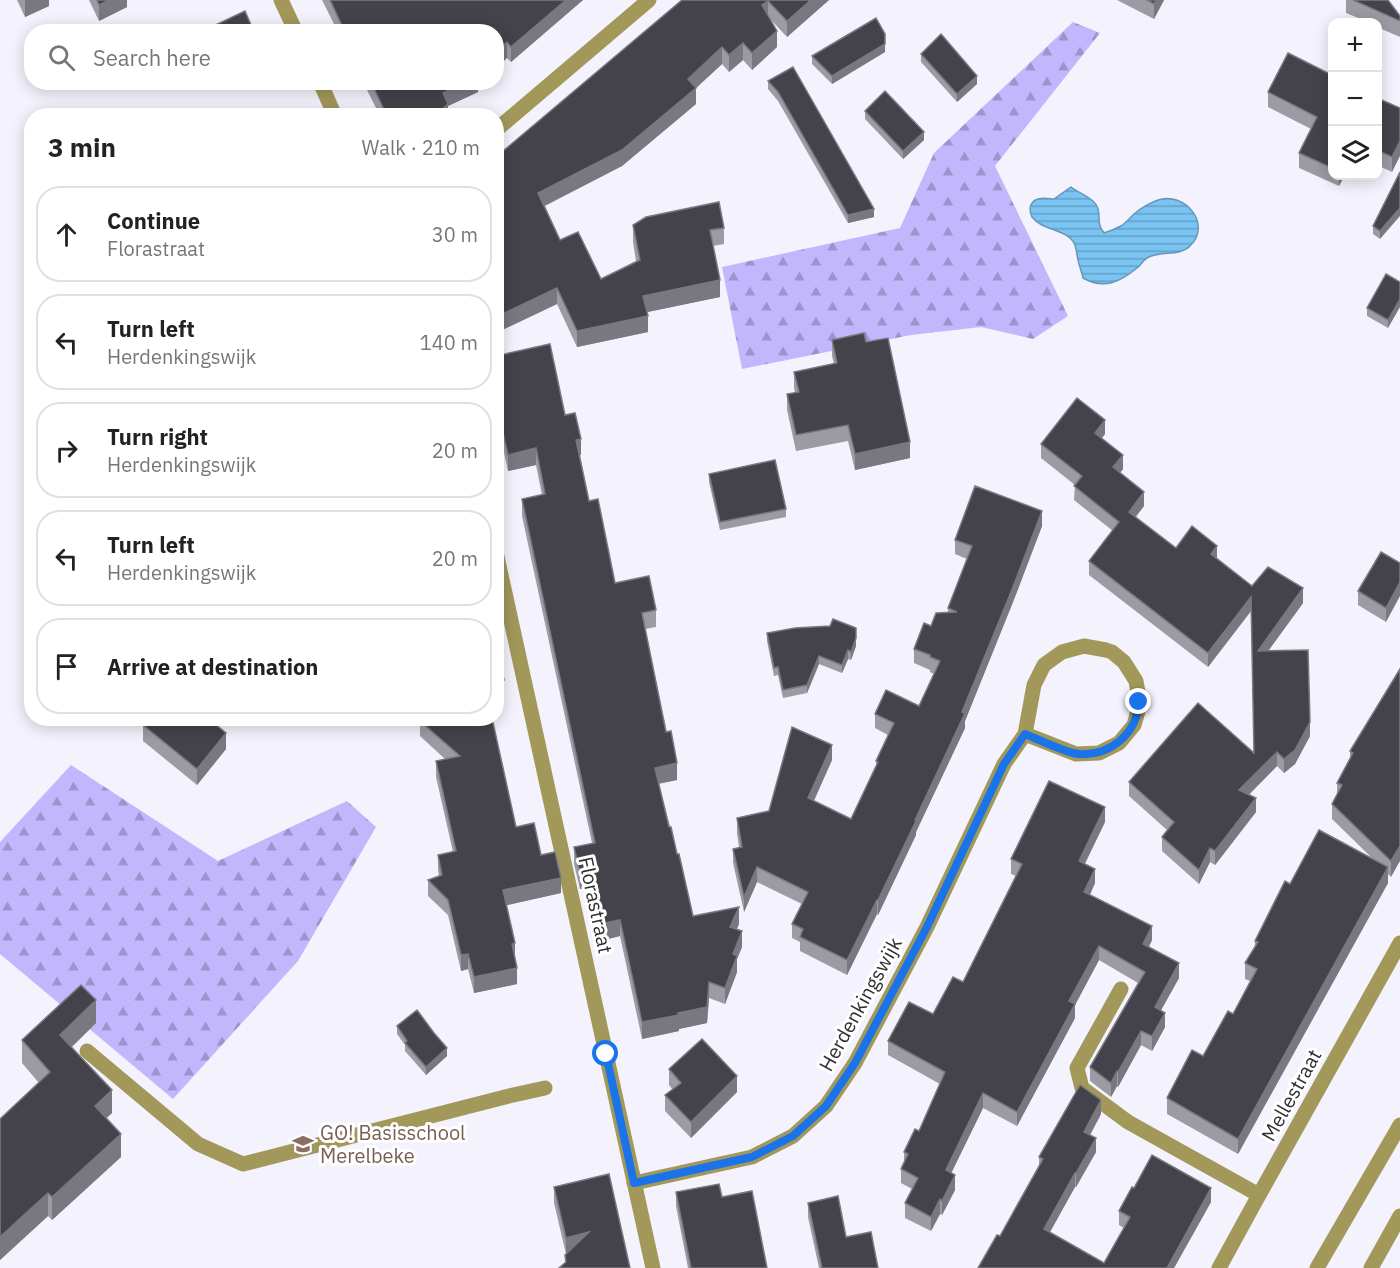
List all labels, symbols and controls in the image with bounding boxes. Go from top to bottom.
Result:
map controls [1328,18,1382,180]
button: + [1328,18,1382,72]
search box [24,24,504,90]
icon: search [45,41,78,74]
text: Search here [93,43,211,72]
button: − [1328,72,1382,126]
button: layers [1328,126,1382,180]
text: 3 min [48,130,116,164]
text: Walk · 210 m [362,134,480,161]
text: Continue [107,206,200,235]
icon: ahead [50,218,83,251]
text: 30 m [432,221,478,248]
text: Florastraat [107,235,205,262]
text: Turn left [107,314,195,343]
icon: left [50,326,83,359]
text: 140 m [420,329,478,356]
text: Herdenkingswijk [107,343,256,370]
text: Turn right [107,422,208,451]
icon: right [50,434,83,467]
text: 20 m [432,437,478,464]
text: Herdenkingswijk [107,451,256,478]
text: Turn left [107,530,195,559]
icon: left [50,542,83,575]
text: 20 m [432,545,478,572]
text: Herdenkingswijk [107,559,256,586]
icon: arrive [50,650,83,683]
text: Arrive at destination [107,652,318,681]
route end [1125,688,1151,714]
street label: Florastraat [573,854,619,956]
street label: Herdenkingswijk [812,932,908,1076]
route start [592,1040,618,1066]
street label: Mellestraat [1255,1044,1327,1146]
place label: GO! Basisschool Merelbeke [320,1119,466,1169]
school or university icon: GO! Basisschool Merelbeke [291,1132,315,1156]

